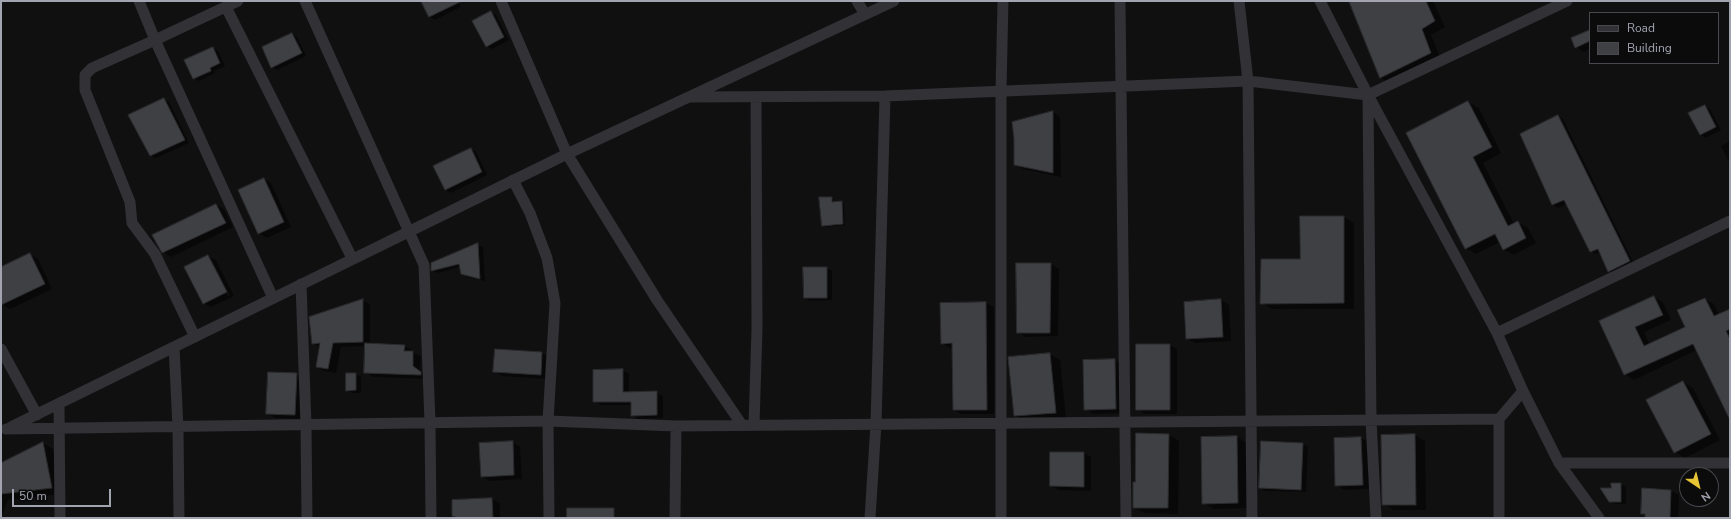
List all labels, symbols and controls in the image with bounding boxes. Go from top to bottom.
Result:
legend [1589,12,1719,64]
text: Road [1627,20,1655,36]
text: Building [1627,40,1672,56]
north arrow [1679,467,1719,507]
scale bar [14,481,113,507]
text: 50 m [19,488,47,504]
text: N [1698,488,1713,505]

